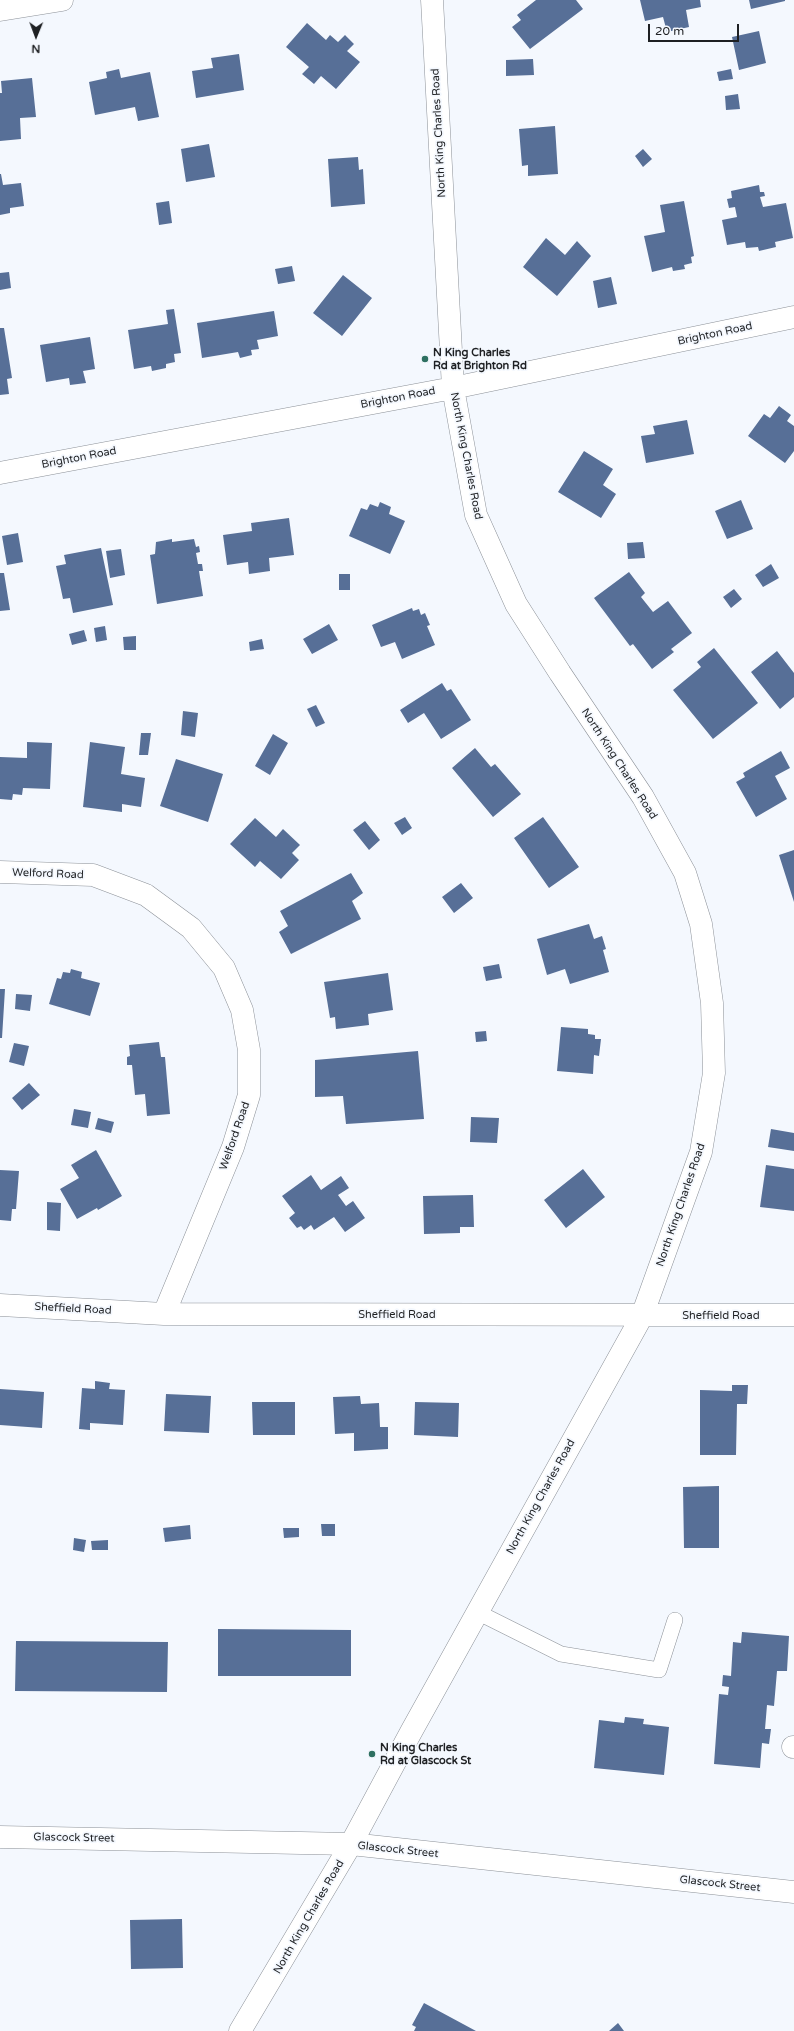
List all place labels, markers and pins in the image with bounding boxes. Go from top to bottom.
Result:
place label: N King Charles Rd at Brighton Rd [433,346,527,372]
marker: N King Charles Rd at Brighton Rd [420,354,430,364]
place label: N King Charles Rd at Glascock St [380,1741,471,1767]
marker: N King Charles Rd at Glascock St [367,1749,377,1759]

